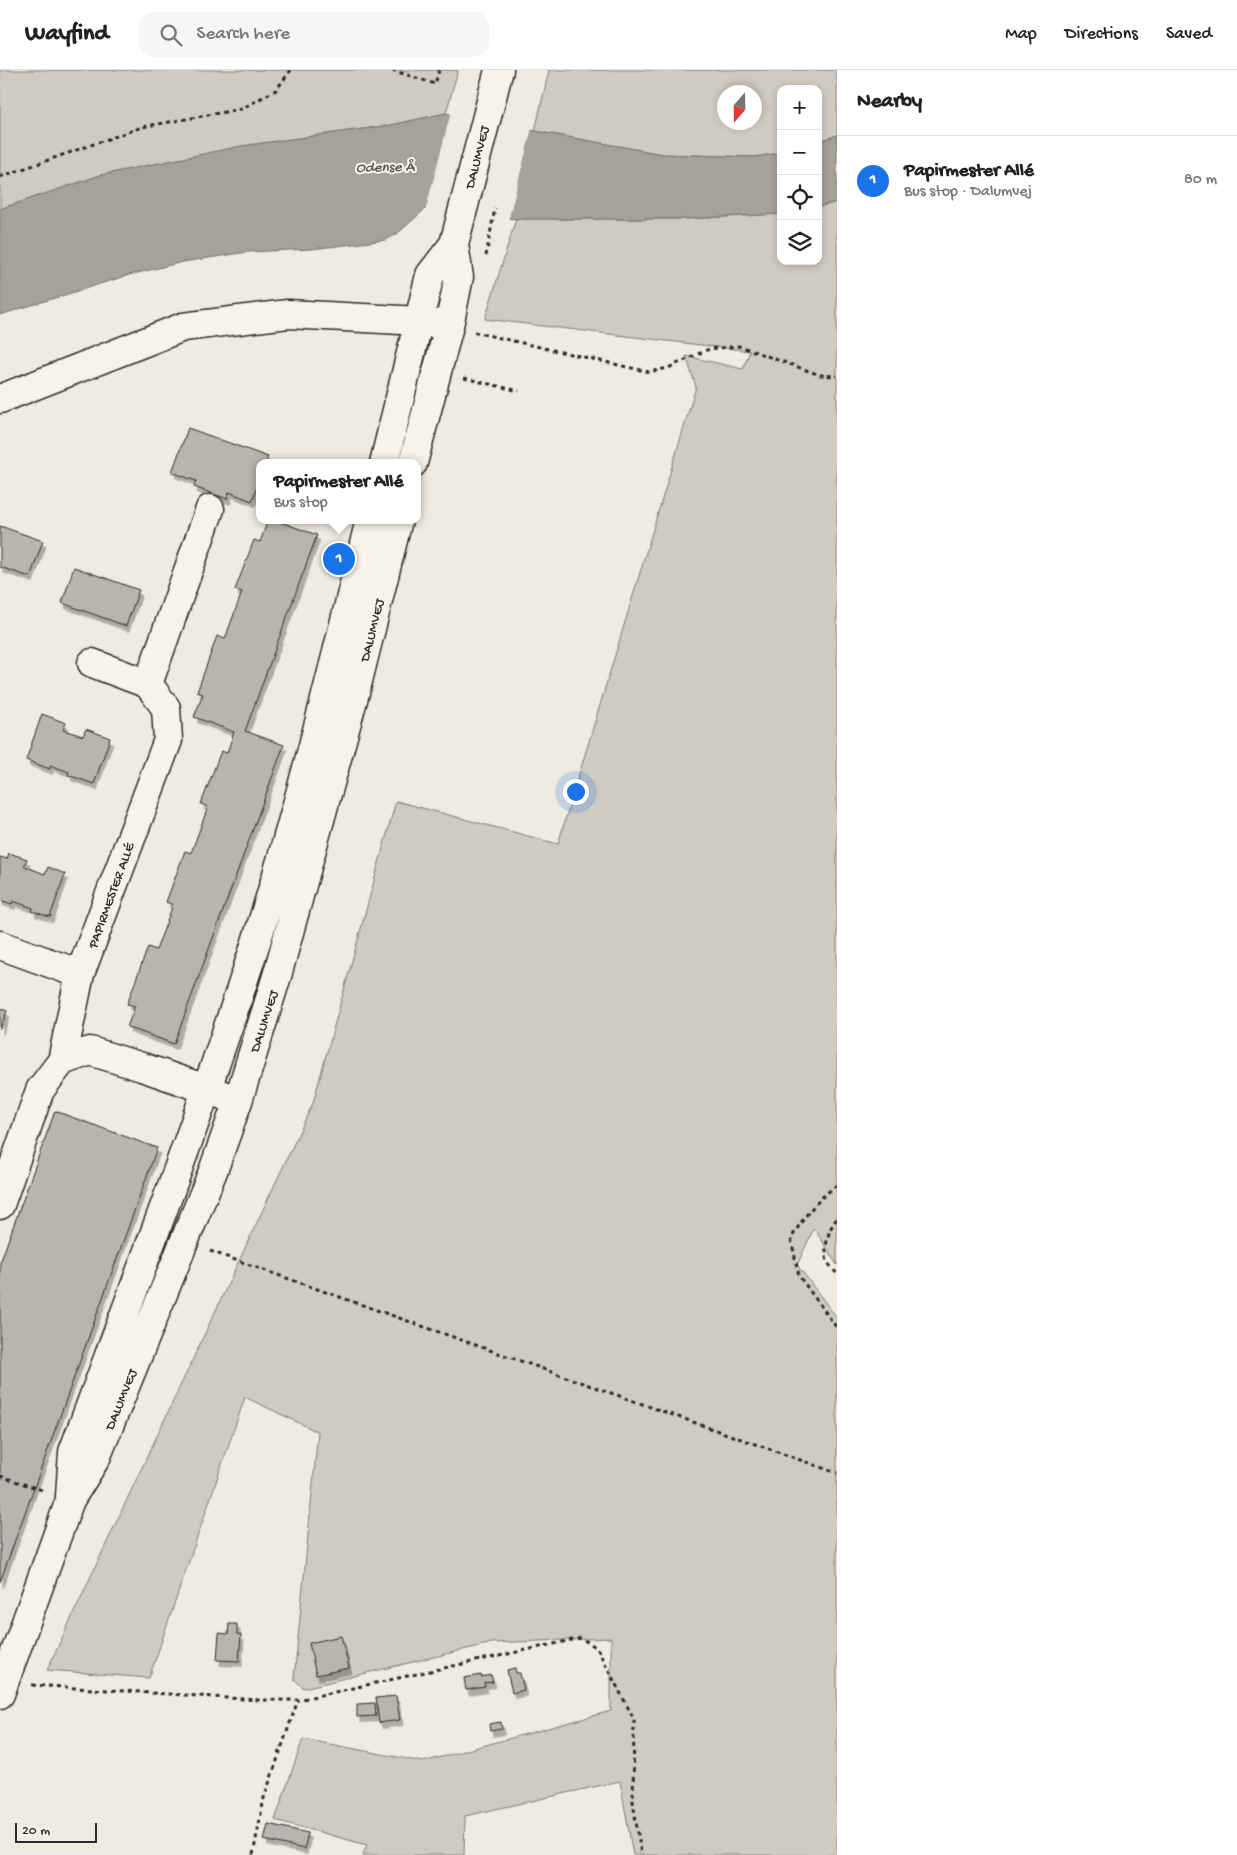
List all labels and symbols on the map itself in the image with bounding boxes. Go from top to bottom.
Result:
north arrow [717,85,762,130]
street label: DALUMVEJ [462,124,495,192]
water label: Odense Å [356,158,416,178]
pin: 1 [323,540,355,578]
street label: DALUMVEJ [357,597,390,665]
your location [563,779,589,805]
street label: PAPIRMESTER ALLÉ [85,839,140,952]
street label: DALUMVEJ [247,988,284,1056]
street label: DALUMVEJ [102,1366,142,1434]
scale bar [15,1820,98,1843]

